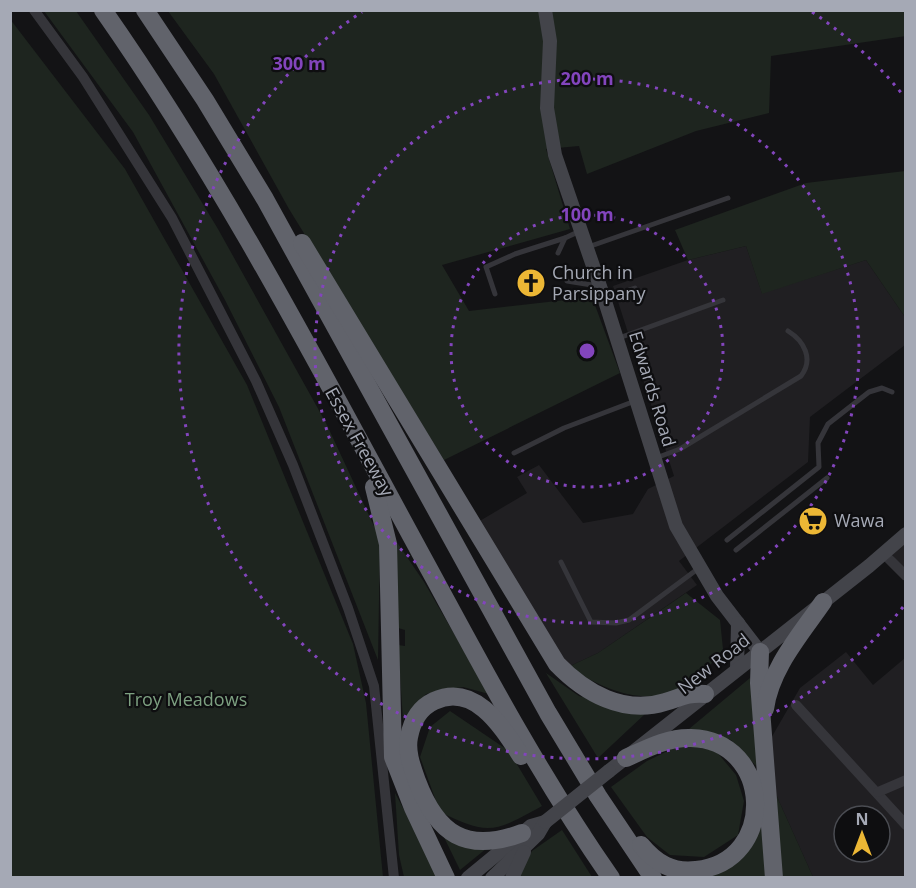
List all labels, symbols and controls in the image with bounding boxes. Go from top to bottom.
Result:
text: 300 m [272,51,326,75]
text: 200 m [560,66,614,90]
text: 100 m [560,202,614,226]
place label: Church in Parsippany [552,260,646,305]
church icon: Church in Parsippany [515,267,547,299]
street label: Edwards Road [624,328,682,449]
centre of rings [577,341,597,361]
street label: Essex Freeway [320,383,400,501]
supermarket icon: Wawa [797,505,829,537]
place label: Wawa [834,508,885,532]
street label: New Road [672,628,754,699]
park label: Troy Meadows [125,687,247,711]
north arrow [832,804,892,864]
text: N [855,808,869,830]

